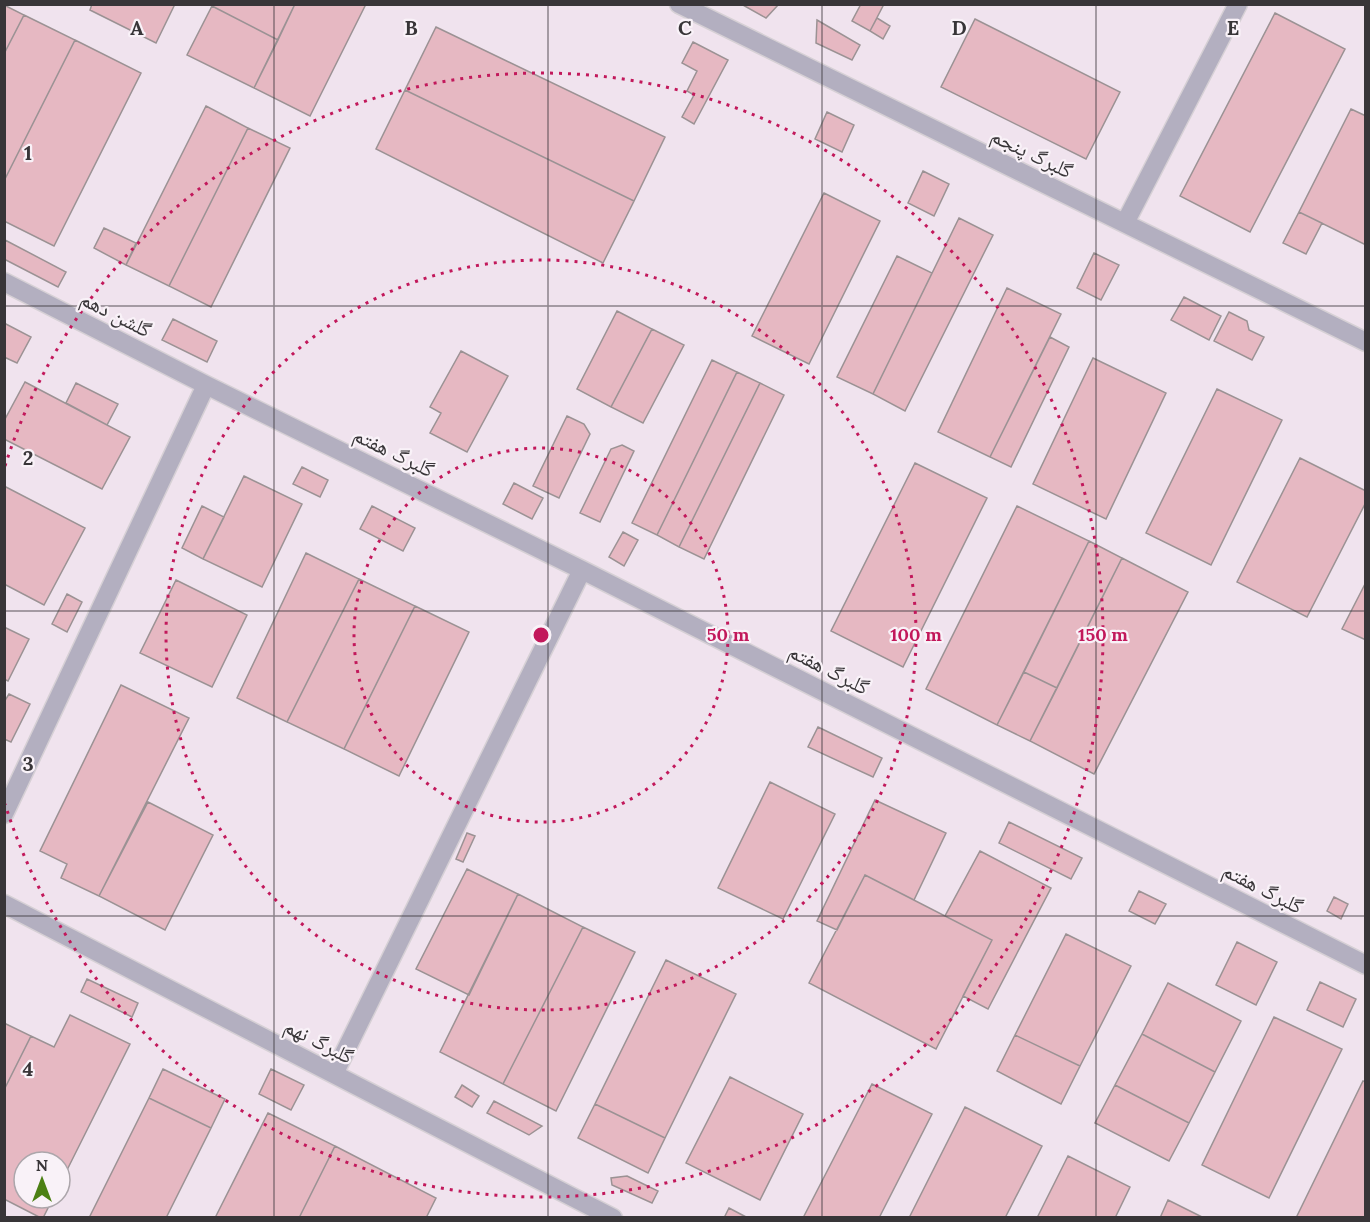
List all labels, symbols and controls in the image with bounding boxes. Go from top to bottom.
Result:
text: A [130,15,144,40]
text: B [404,15,418,40]
text: C [678,15,692,40]
text: D [951,15,967,40]
text: E [1227,15,1239,40]
street label: گلبرگ پنجم [986,122,1078,185]
text: 1 [24,140,32,165]
street label: گلشن دهم [76,285,156,344]
street label: گلبرگ هفتم [349,421,439,484]
text: 2 [23,445,33,470]
text: 50 m [707,623,750,646]
text: 100 m [890,623,942,646]
text: 150 m [1078,623,1128,646]
centre of rings [531,625,551,645]
street label: گلبرگ هفتم [784,637,874,702]
text: 3 [22,751,34,776]
street label: گلبرگ هفتم [1218,856,1308,921]
street label: گلبرگ نهم [279,1012,358,1071]
text: 4 [23,1056,34,1081]
north arrow [12,1150,72,1210]
text: N [36,1155,48,1175]

